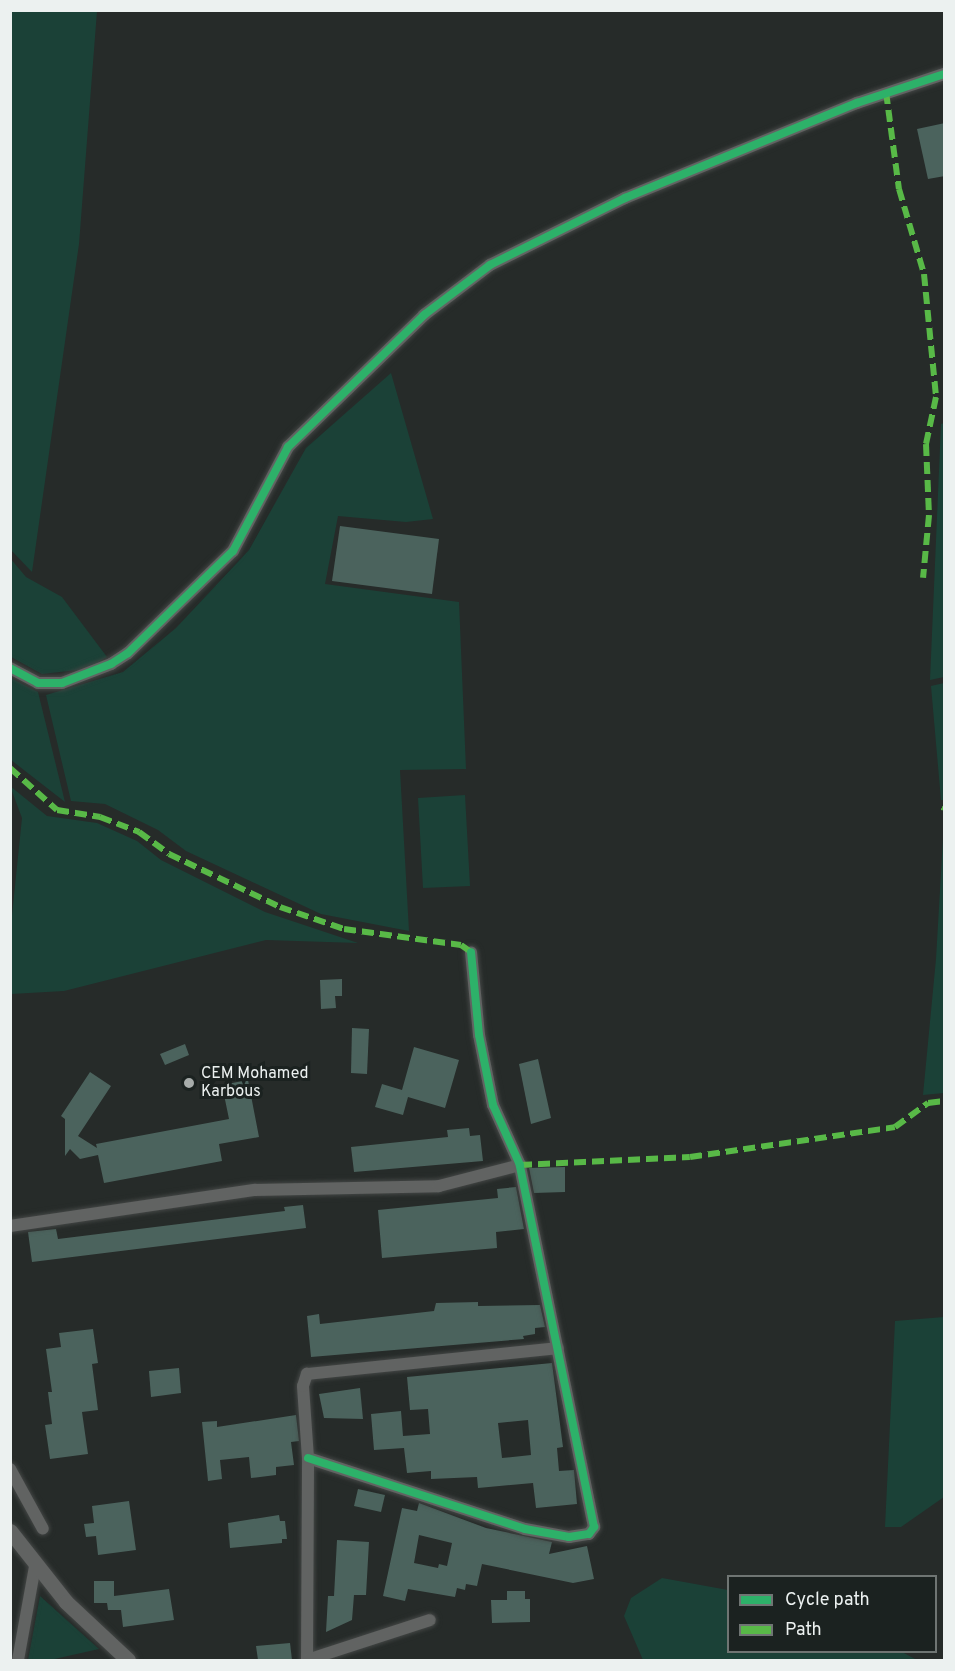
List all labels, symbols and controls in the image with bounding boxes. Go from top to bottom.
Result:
place label: CEM Mohamed Karbous [201,1064,309,1102]
marker: CEM Mohamed Karbous [182,1076,196,1090]
legend [727,1575,937,1653]
text: Cycle path [785,1589,870,1612]
text: Path [785,1619,822,1642]

